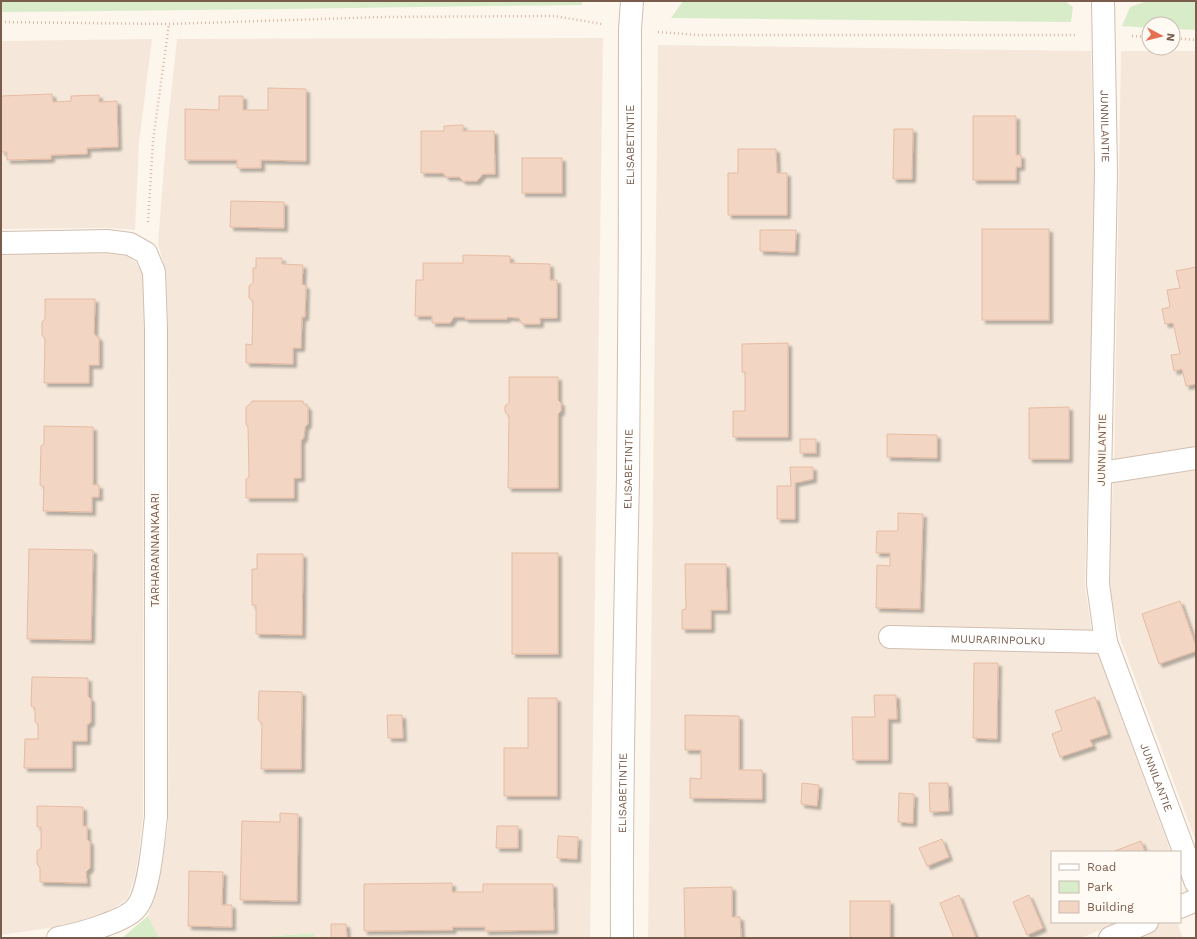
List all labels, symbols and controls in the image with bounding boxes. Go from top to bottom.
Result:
north arrow [1141,16,1181,56]
text: N [1163,32,1177,42]
street label: JUNNILANTIE [1098,90,1112,162]
street label: ELISABETINTIE [623,105,636,185]
street label: JUNNILANTIE [1095,414,1109,486]
street label: ELISABETINTIE [621,429,635,509]
street label: TARHARANNANKAARI [149,493,162,607]
street label: MUURARINPOLKU [950,632,1046,647]
street label: JUNNILANTIE [1138,741,1175,813]
street label: ELISABETINTIE [616,753,629,833]
legend [1051,851,1181,923]
text: Road [1087,860,1116,874]
text: Park [1087,880,1113,894]
text: Building [1087,900,1134,914]

